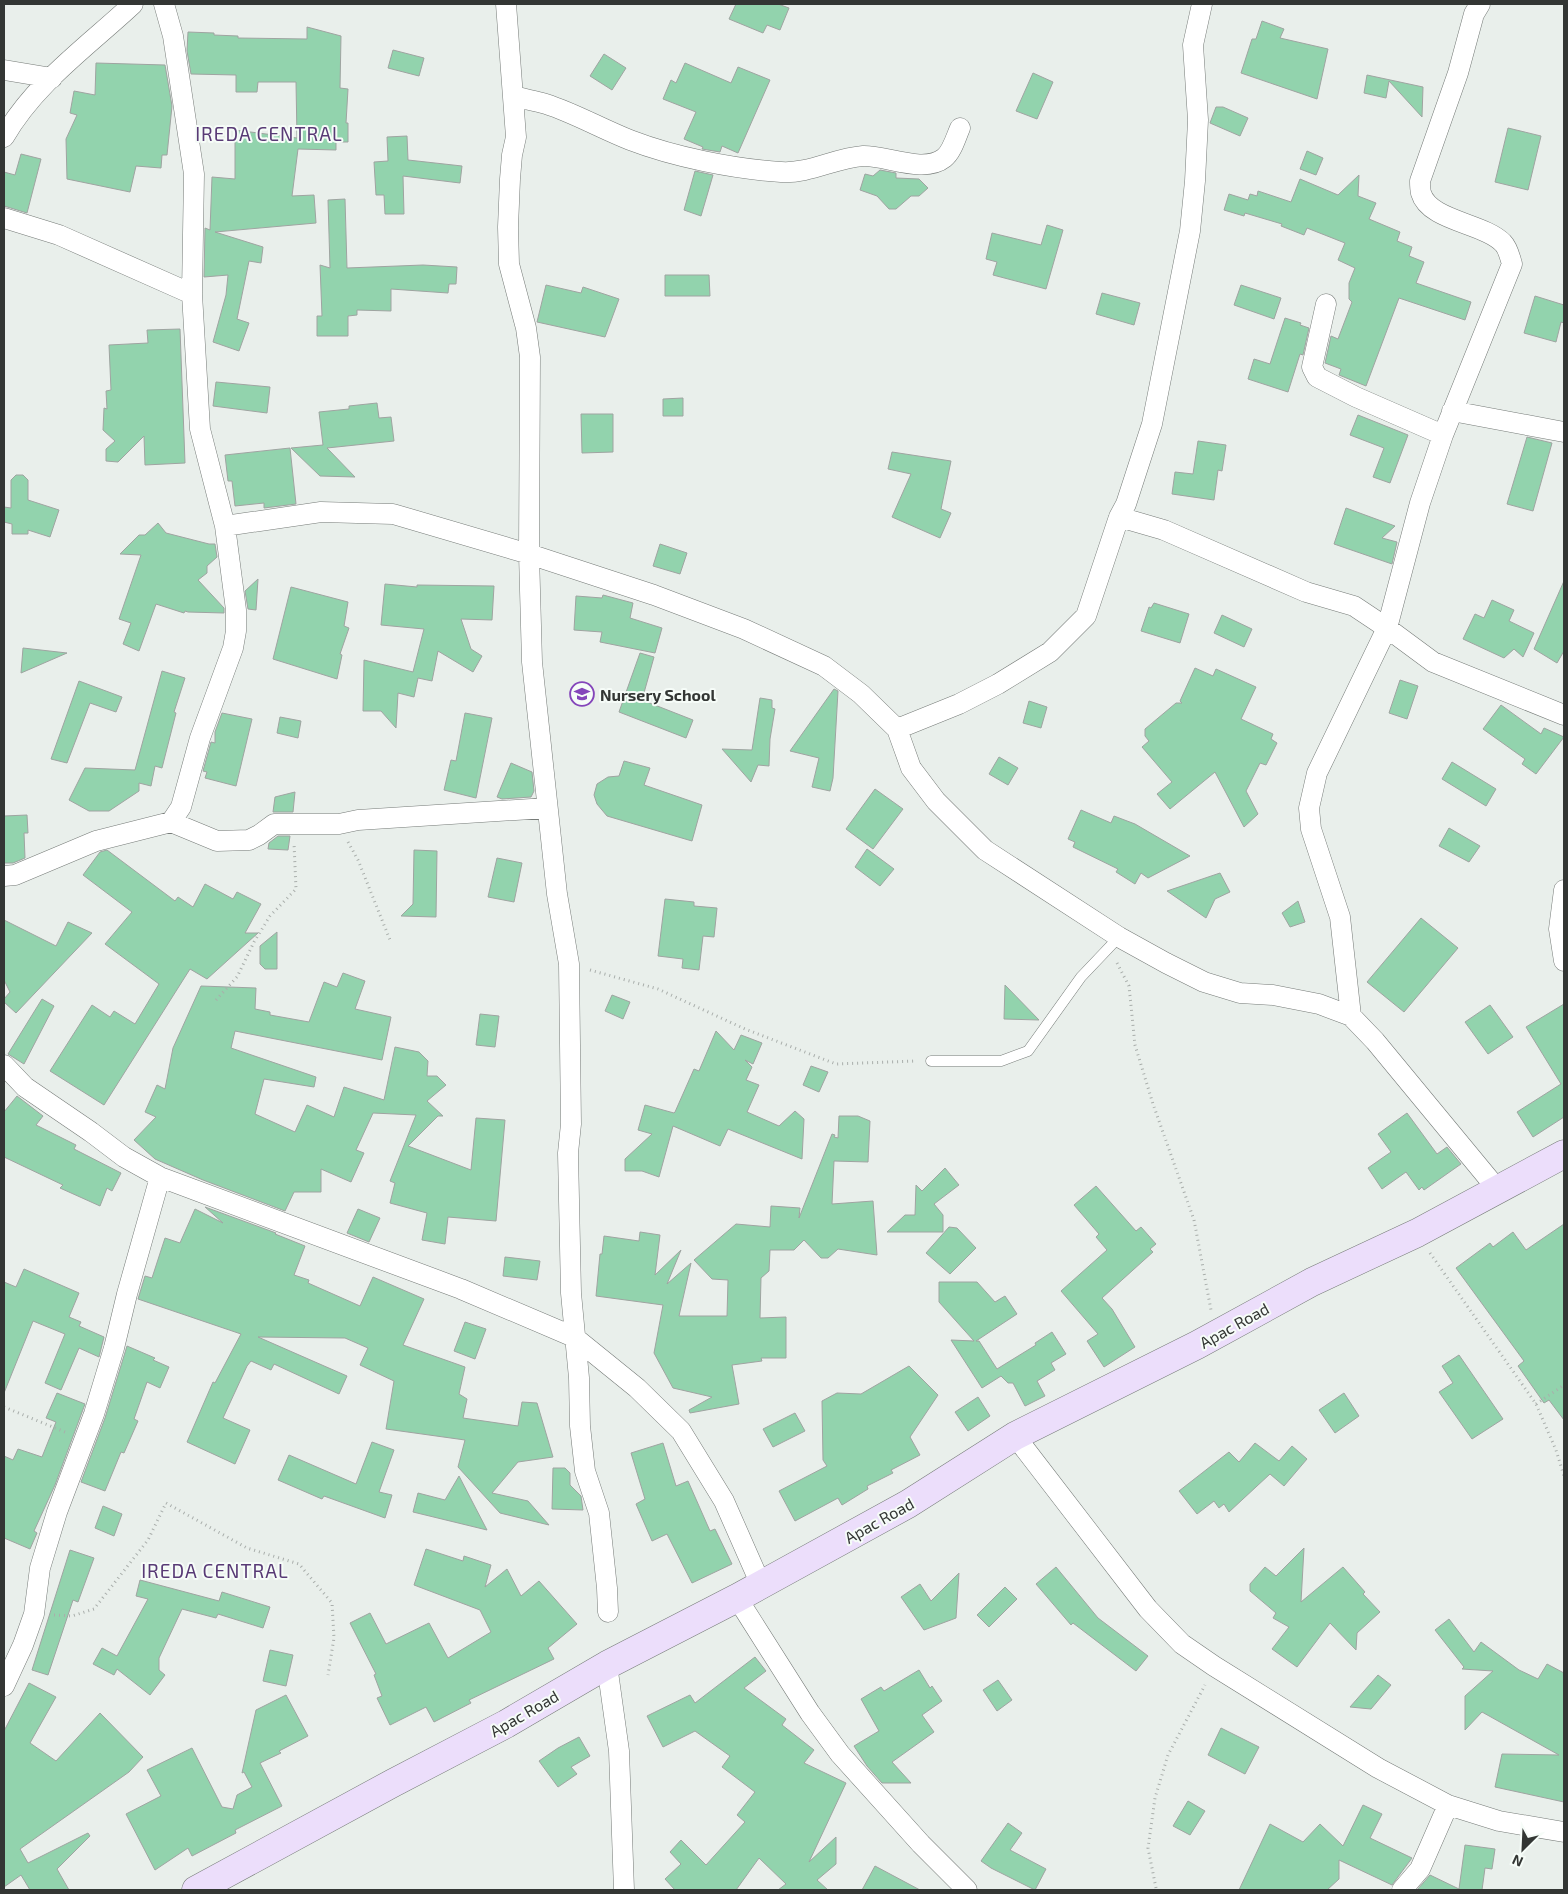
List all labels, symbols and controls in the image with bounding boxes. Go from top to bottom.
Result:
district label: IREDA CENTRAL [195,122,343,145]
school or university icon: Nursery School [569,681,595,707]
place label: Nursery School [600,685,716,705]
street label: Apac Road [1196,1298,1272,1352]
street label: Apac Road [841,1493,917,1547]
district label: IREDA CENTRAL [141,1559,289,1582]
street label: Apac Road [486,1686,562,1740]
north arrow [1498,1824,1548,1874]
text: N [1509,1852,1526,1871]

